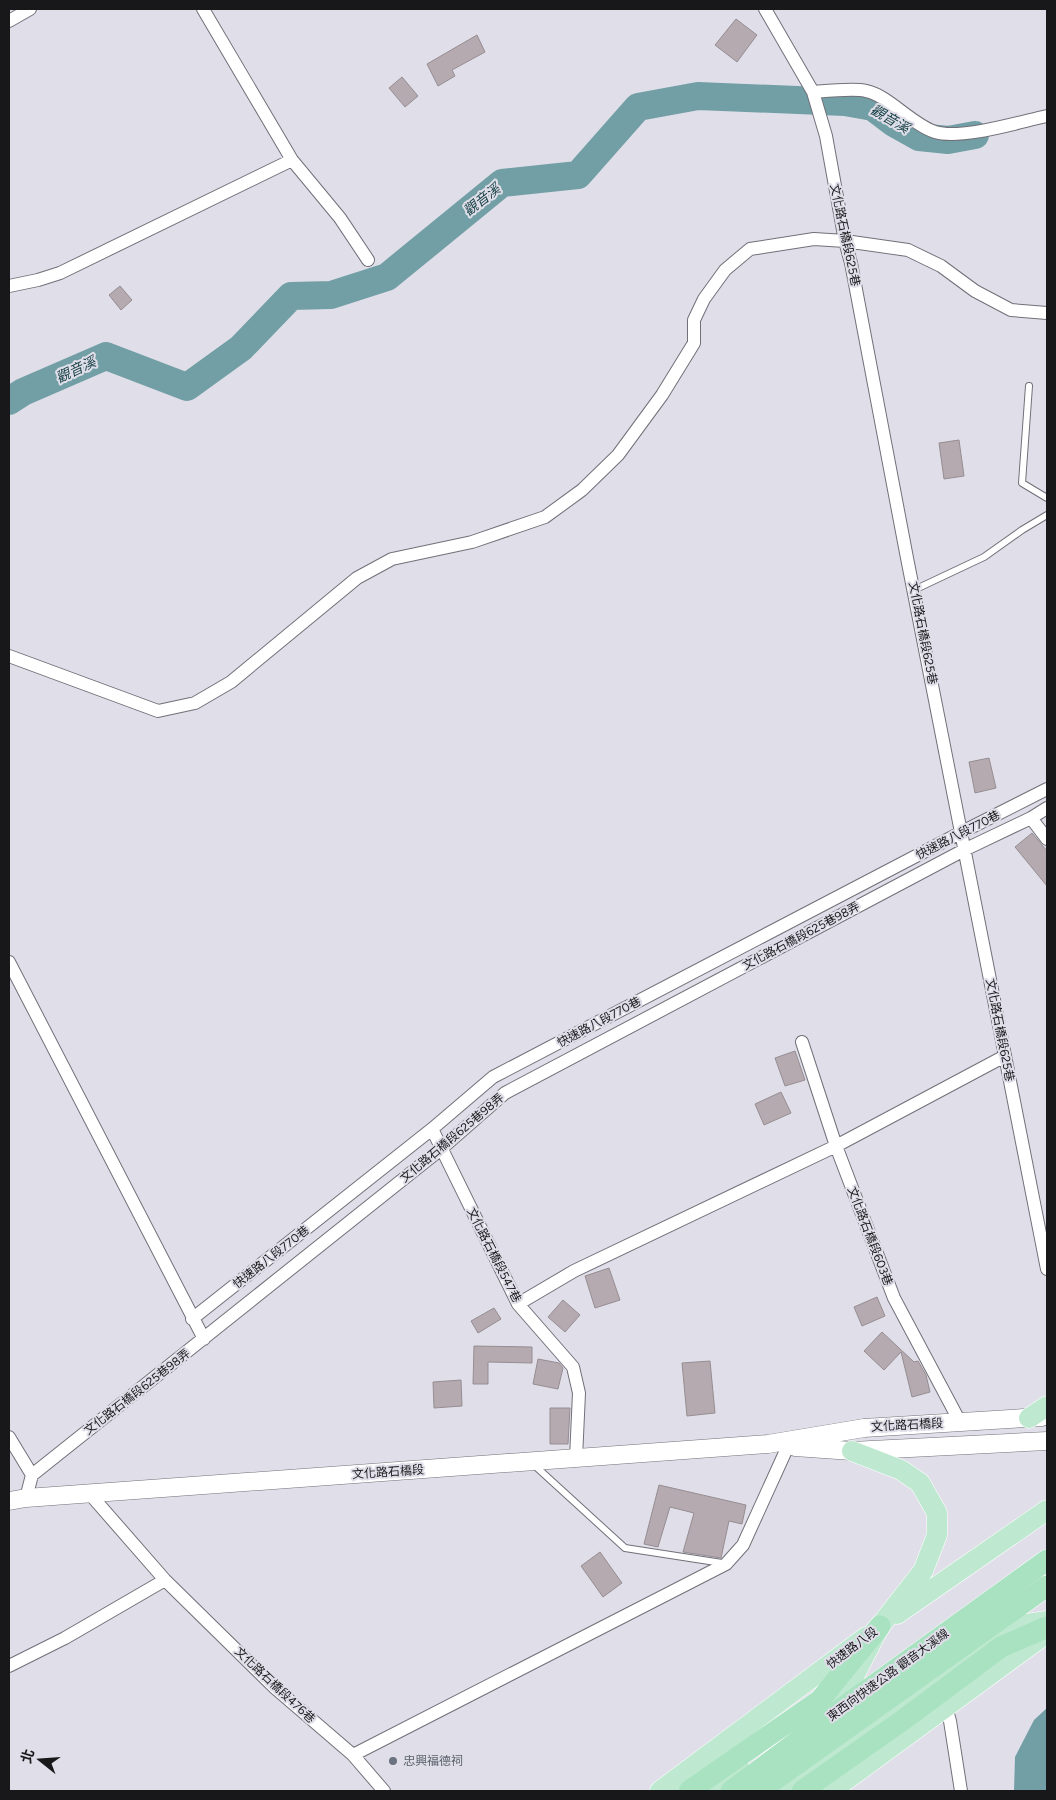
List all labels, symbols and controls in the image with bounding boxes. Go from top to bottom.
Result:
water label: 觀音溪 [868,101,914,138]
water label: 觀音溪 [460,179,505,220]
street label: 文化路石橋段625巷 [827,182,863,288]
water label: 觀音溪 [53,353,100,387]
street label: 文化路石橋段625巷 [906,580,940,686]
street label: 快速路八段770巷 [914,808,1002,862]
street label: 文化路石橋段625巷98弄 [740,899,862,973]
street label: 文化路石橋段625巷 [983,977,1017,1083]
street label: 快速路八段770巷 [555,994,643,1050]
street label: 文化路石橋段625巷98弄 [397,1091,507,1185]
street label: 文化路石橋段603巷 [845,1184,895,1288]
street label: 文化路石橋段547巷 [464,1205,524,1305]
street label: 快速路八段770巷 [230,1223,312,1291]
street label: 文化路石橋段625巷98弄 [81,1346,193,1438]
street label: 文化路石橋段 [871,1416,943,1434]
street label: 文化路石橋段 [352,1463,424,1481]
street label: 快速路八段 [824,1624,880,1672]
street label: 東西向快速公路 觀音大溪線 [824,1626,952,1724]
street label: 文化路石橋段476巷 [232,1644,318,1726]
north arrow [15,1735,65,1785]
text: 北 [18,1747,38,1766]
place label: 忠興福德祠 [403,1754,463,1768]
marker: 忠興福德祠 [387,1755,399,1767]

